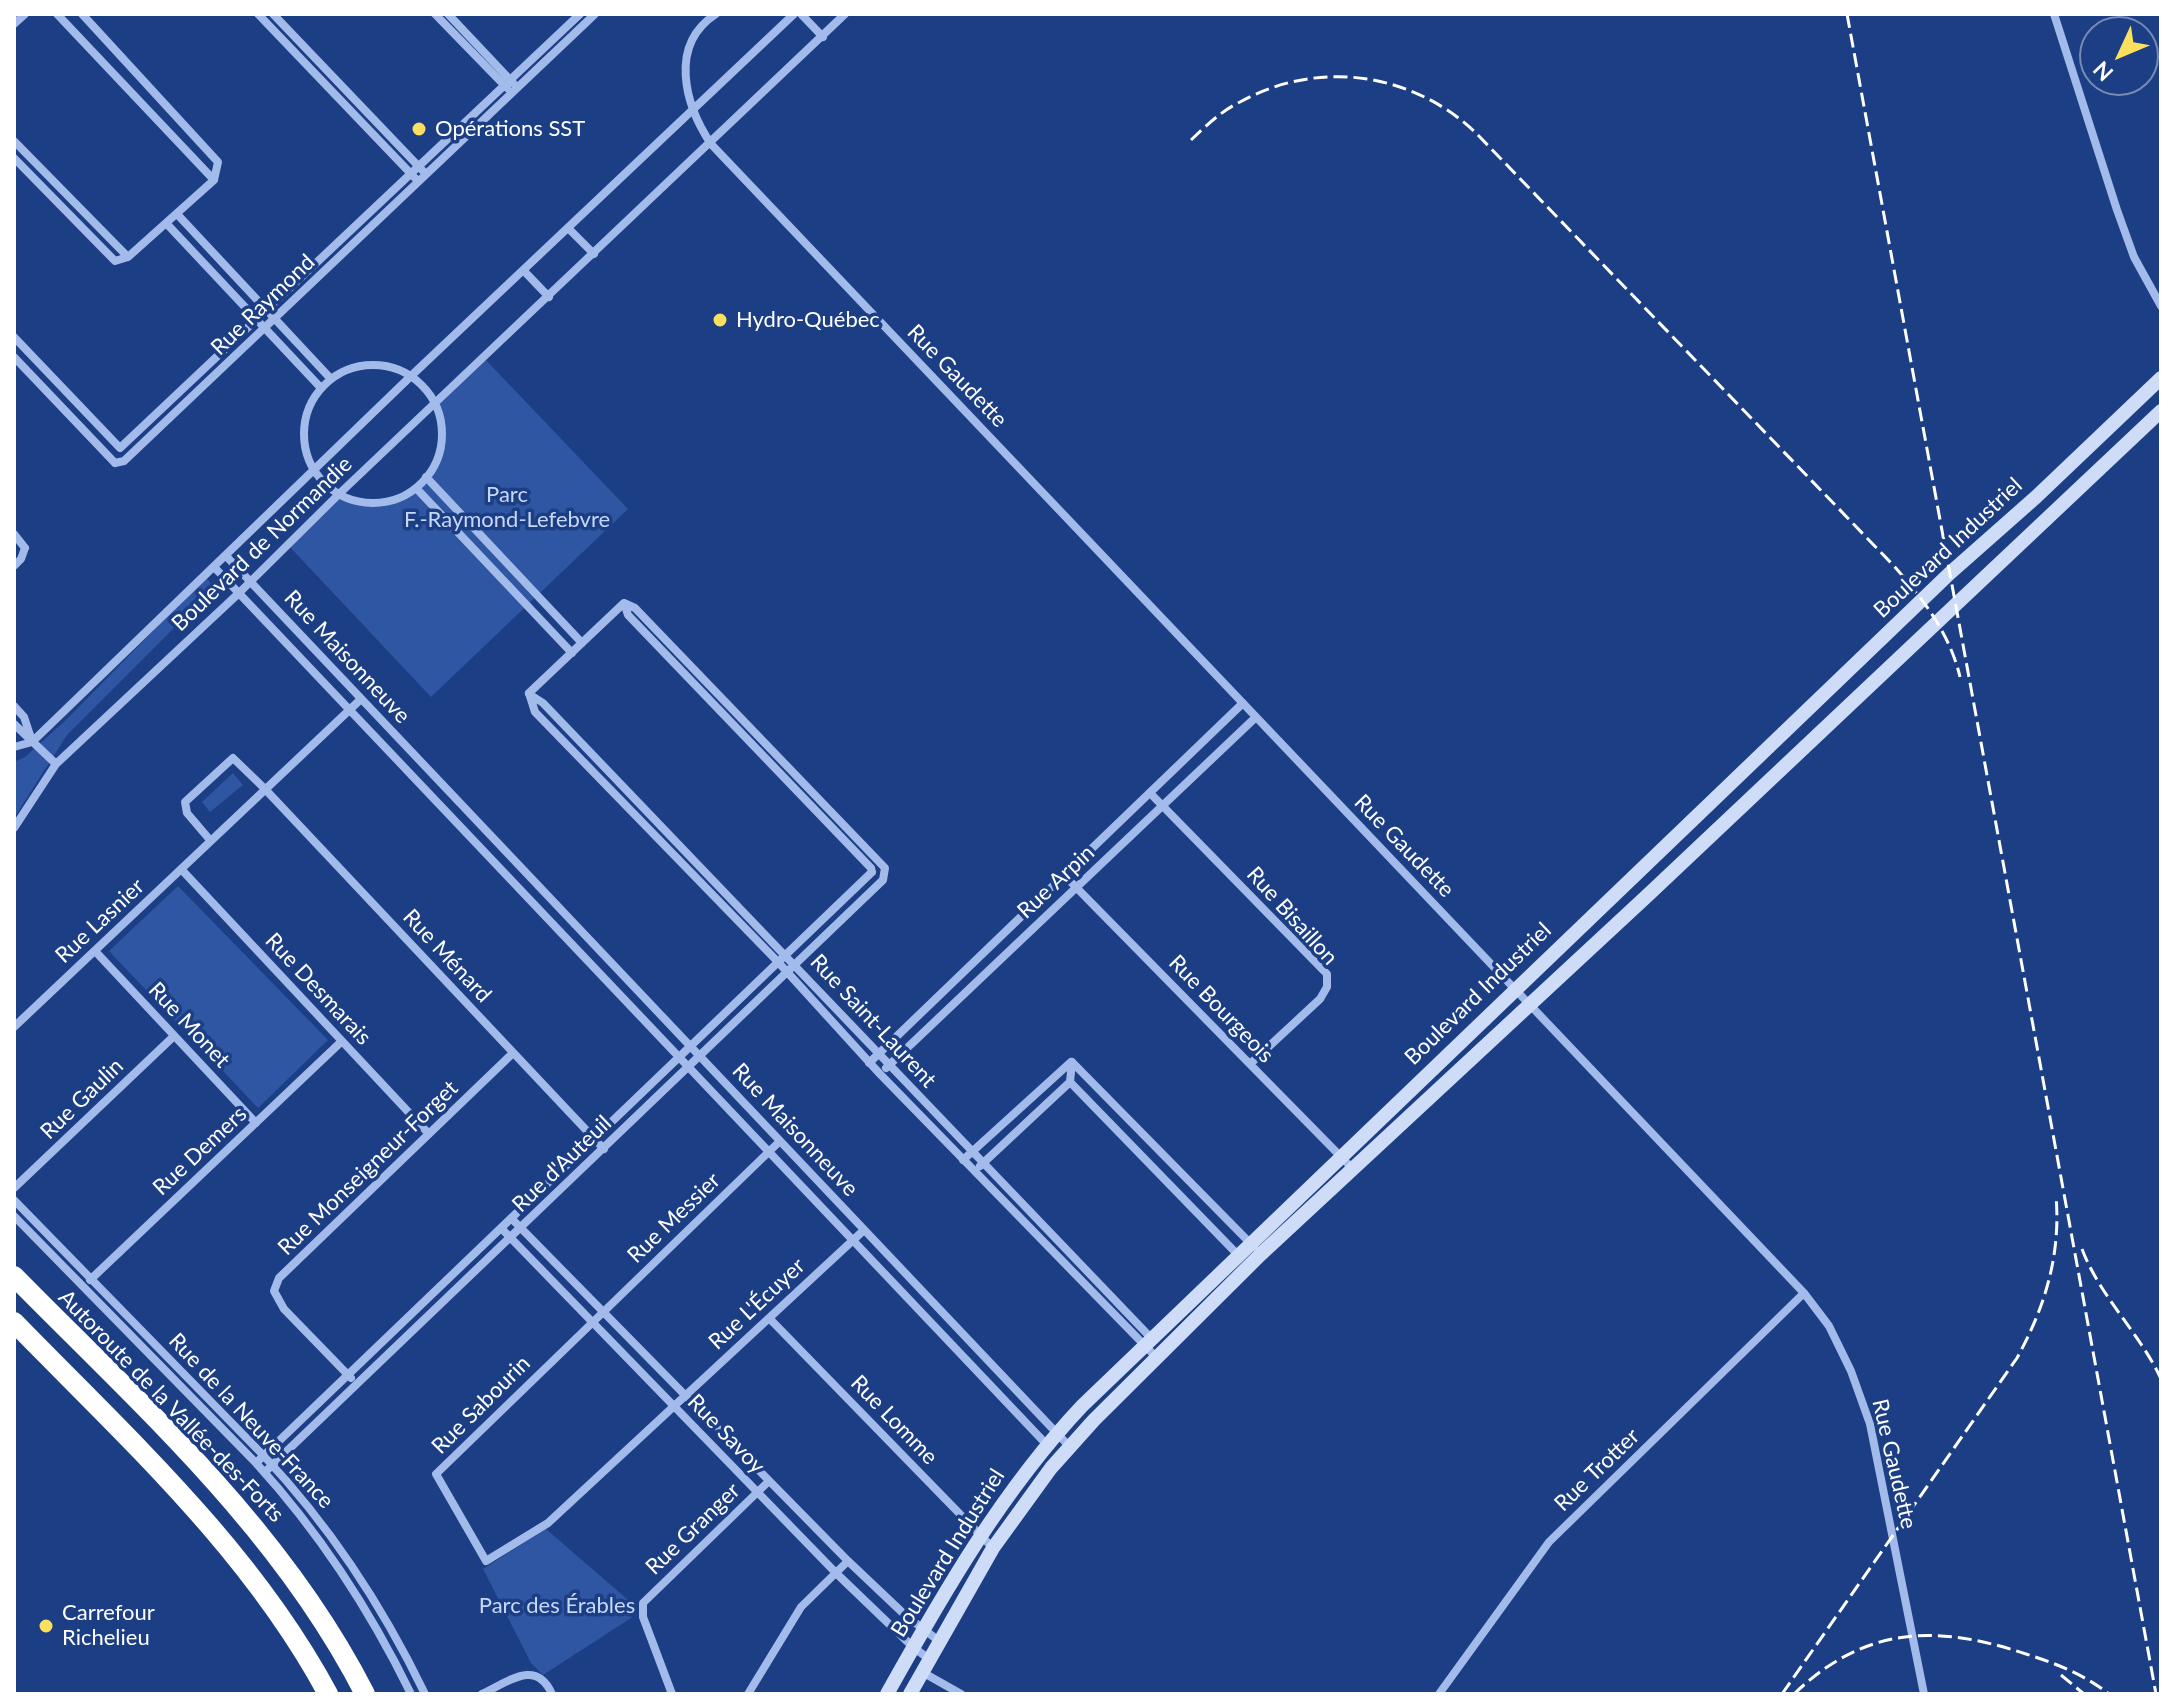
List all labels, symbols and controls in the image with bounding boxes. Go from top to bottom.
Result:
north arrow [2079,16,2159,96]
text: N [2087,56,2118,87]
place label: Opérations SST [435,116,585,142]
marker: Opérations SST [410,120,428,138]
street label: Rue Raymond [206,249,320,361]
place label: Hydro-Québec [736,307,880,333]
marker: Hydro-Québec [711,311,729,329]
street label: Rue Gaudette [901,319,1013,433]
street label: Boulevard de Normandie [167,451,357,637]
street label: Boulevard Industriel [1868,472,2028,624]
park label: Parc F.-Raymond-Lefebvre [404,482,610,534]
street label: Rue Maisonneuve [279,585,415,729]
street label: Rue Gaudette [1348,789,1460,903]
street label: Rue Arpin [1012,840,1100,924]
street label: Rue Bisaillon [1241,861,1343,971]
street label: Rue Lasnier [50,873,150,969]
street label: Rue Ménard [397,904,497,1008]
street label: Boulevard Industriel [1399,917,1557,1071]
street label: Rue Desmarais [260,928,376,1050]
street label: Rue Saint-Laurent [804,949,942,1093]
street label: Rue Bourgeois [1163,950,1279,1068]
street label: Rue Monet [143,977,235,1073]
street label: Rue Gaulin [35,1053,129,1145]
street label: Rue Maisonneuve [727,1058,863,1202]
street label: Rue Monseigneur-Forget [273,1075,463,1261]
street label: Rue Demers [148,1101,252,1201]
street label: Rue d'Auteuil [507,1110,617,1218]
street label: Rue Messier [622,1167,726,1269]
street label: Rue L'Écuyer [703,1253,811,1355]
street label: Autoroute de la Vallée-des-Forts [53,1284,289,1528]
street label: Rue de la Neuve-France [163,1328,339,1514]
street label: Rue Sabourin [426,1350,536,1460]
street label: Rue Lomme [845,1370,943,1470]
street label: Rue Savoy [682,1389,770,1479]
street label: Rue Gaudette [1866,1396,1922,1532]
street label: Rue Trotter [1549,1423,1645,1517]
street label: Boulevard Industriel [886,1464,1010,1642]
street label: Rue Granger [640,1478,746,1580]
park label: Parc des Érables [479,1593,635,1619]
place label: Carrefour Richelieu [62,1600,155,1652]
marker: Carrefour Richelieu [37,1617,55,1635]

